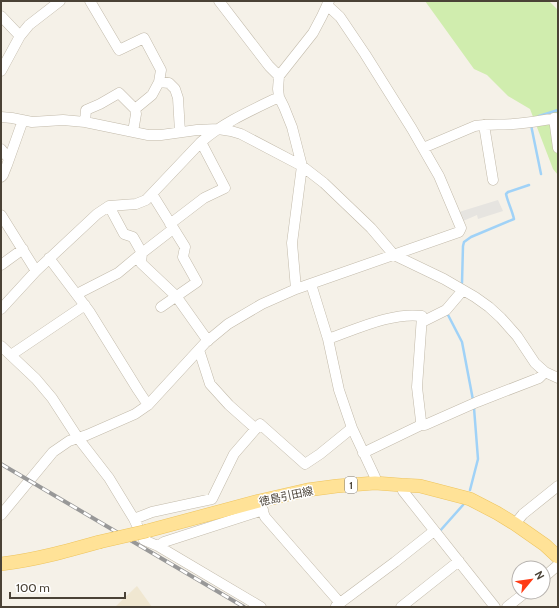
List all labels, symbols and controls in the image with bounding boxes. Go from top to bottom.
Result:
road number: 1 [345,477,357,493]
street label: 徳島引田線 [258,483,314,509]
north arrow [511,560,551,600]
text: N [532,568,548,582]
scale bar [10,574,125,600]
text: 100 m [16,580,50,595]

